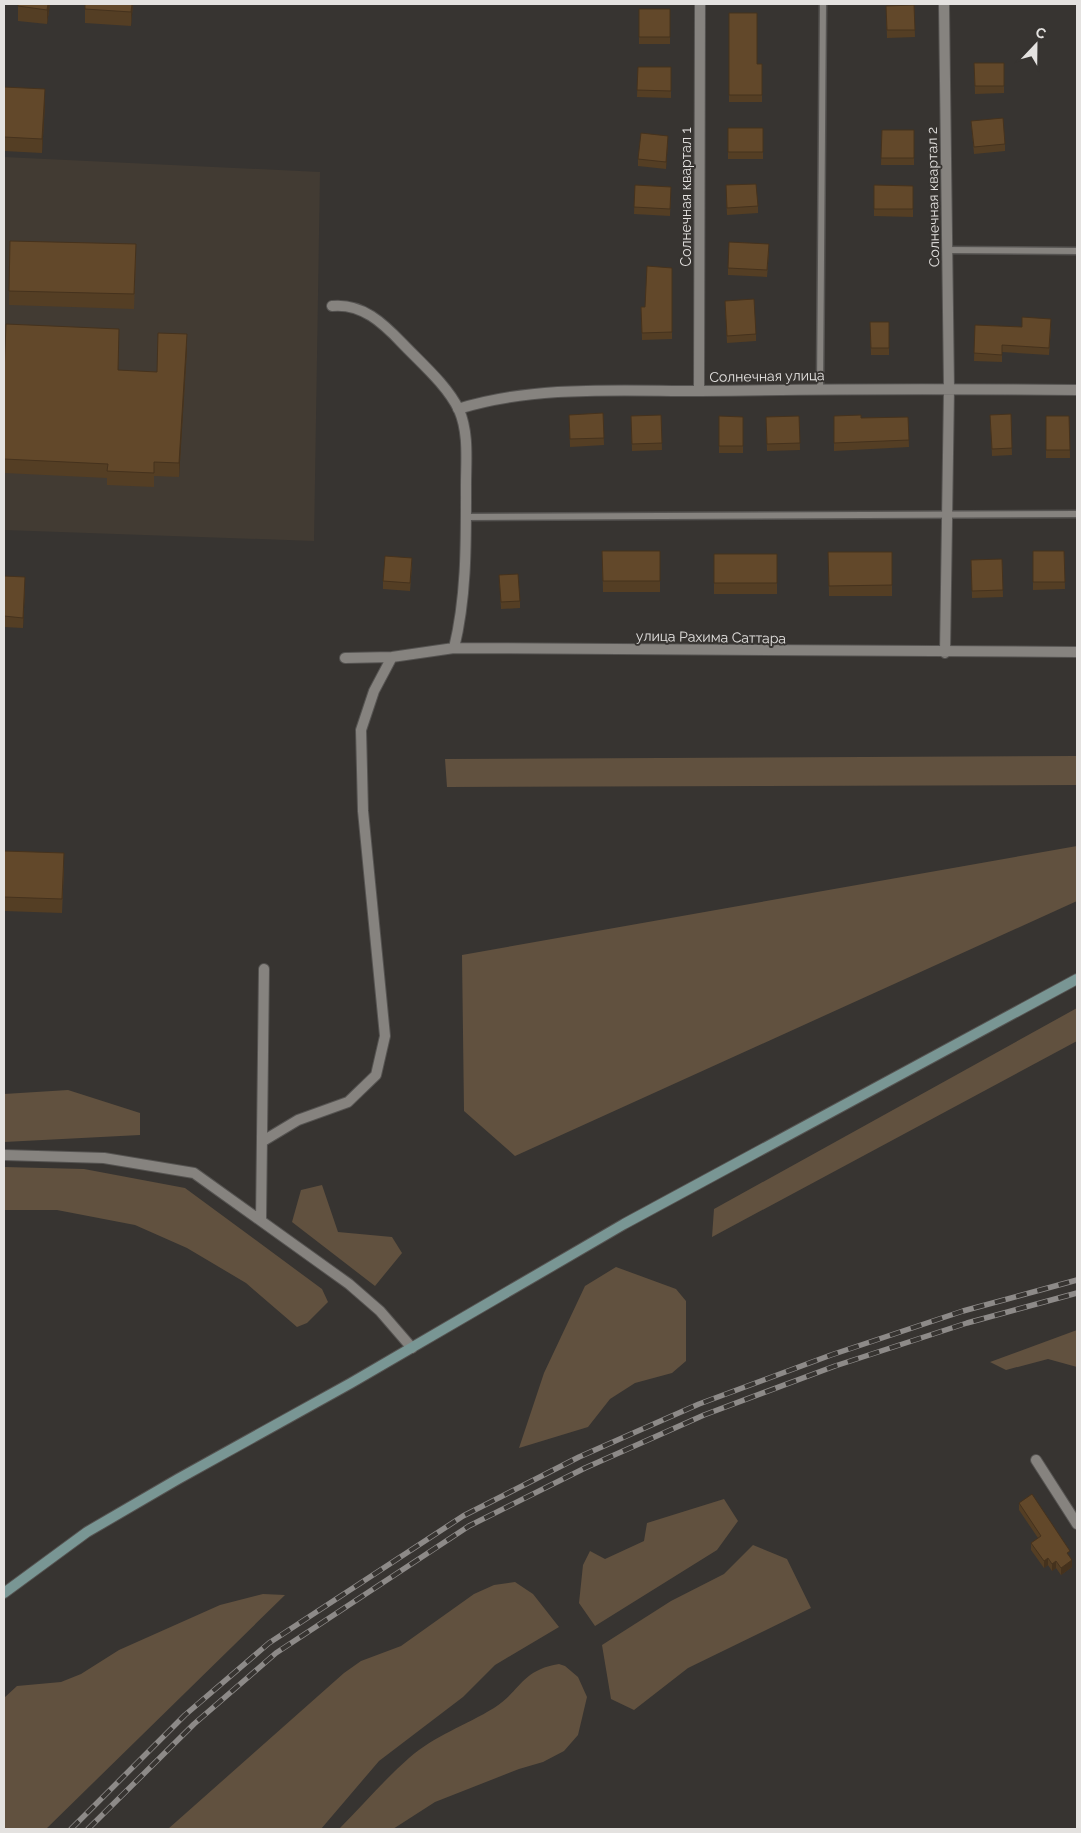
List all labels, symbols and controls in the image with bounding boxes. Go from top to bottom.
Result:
north arrow [1011,20,1061,70]
text: С [1033,24,1049,42]
street label: Солнечная квартал 2 [924,127,942,267]
street label: Солнечная квартал 1 [678,128,694,266]
street label: Солнечная улица [709,367,825,385]
street label: улица Рахима Саттара [636,628,786,646]

